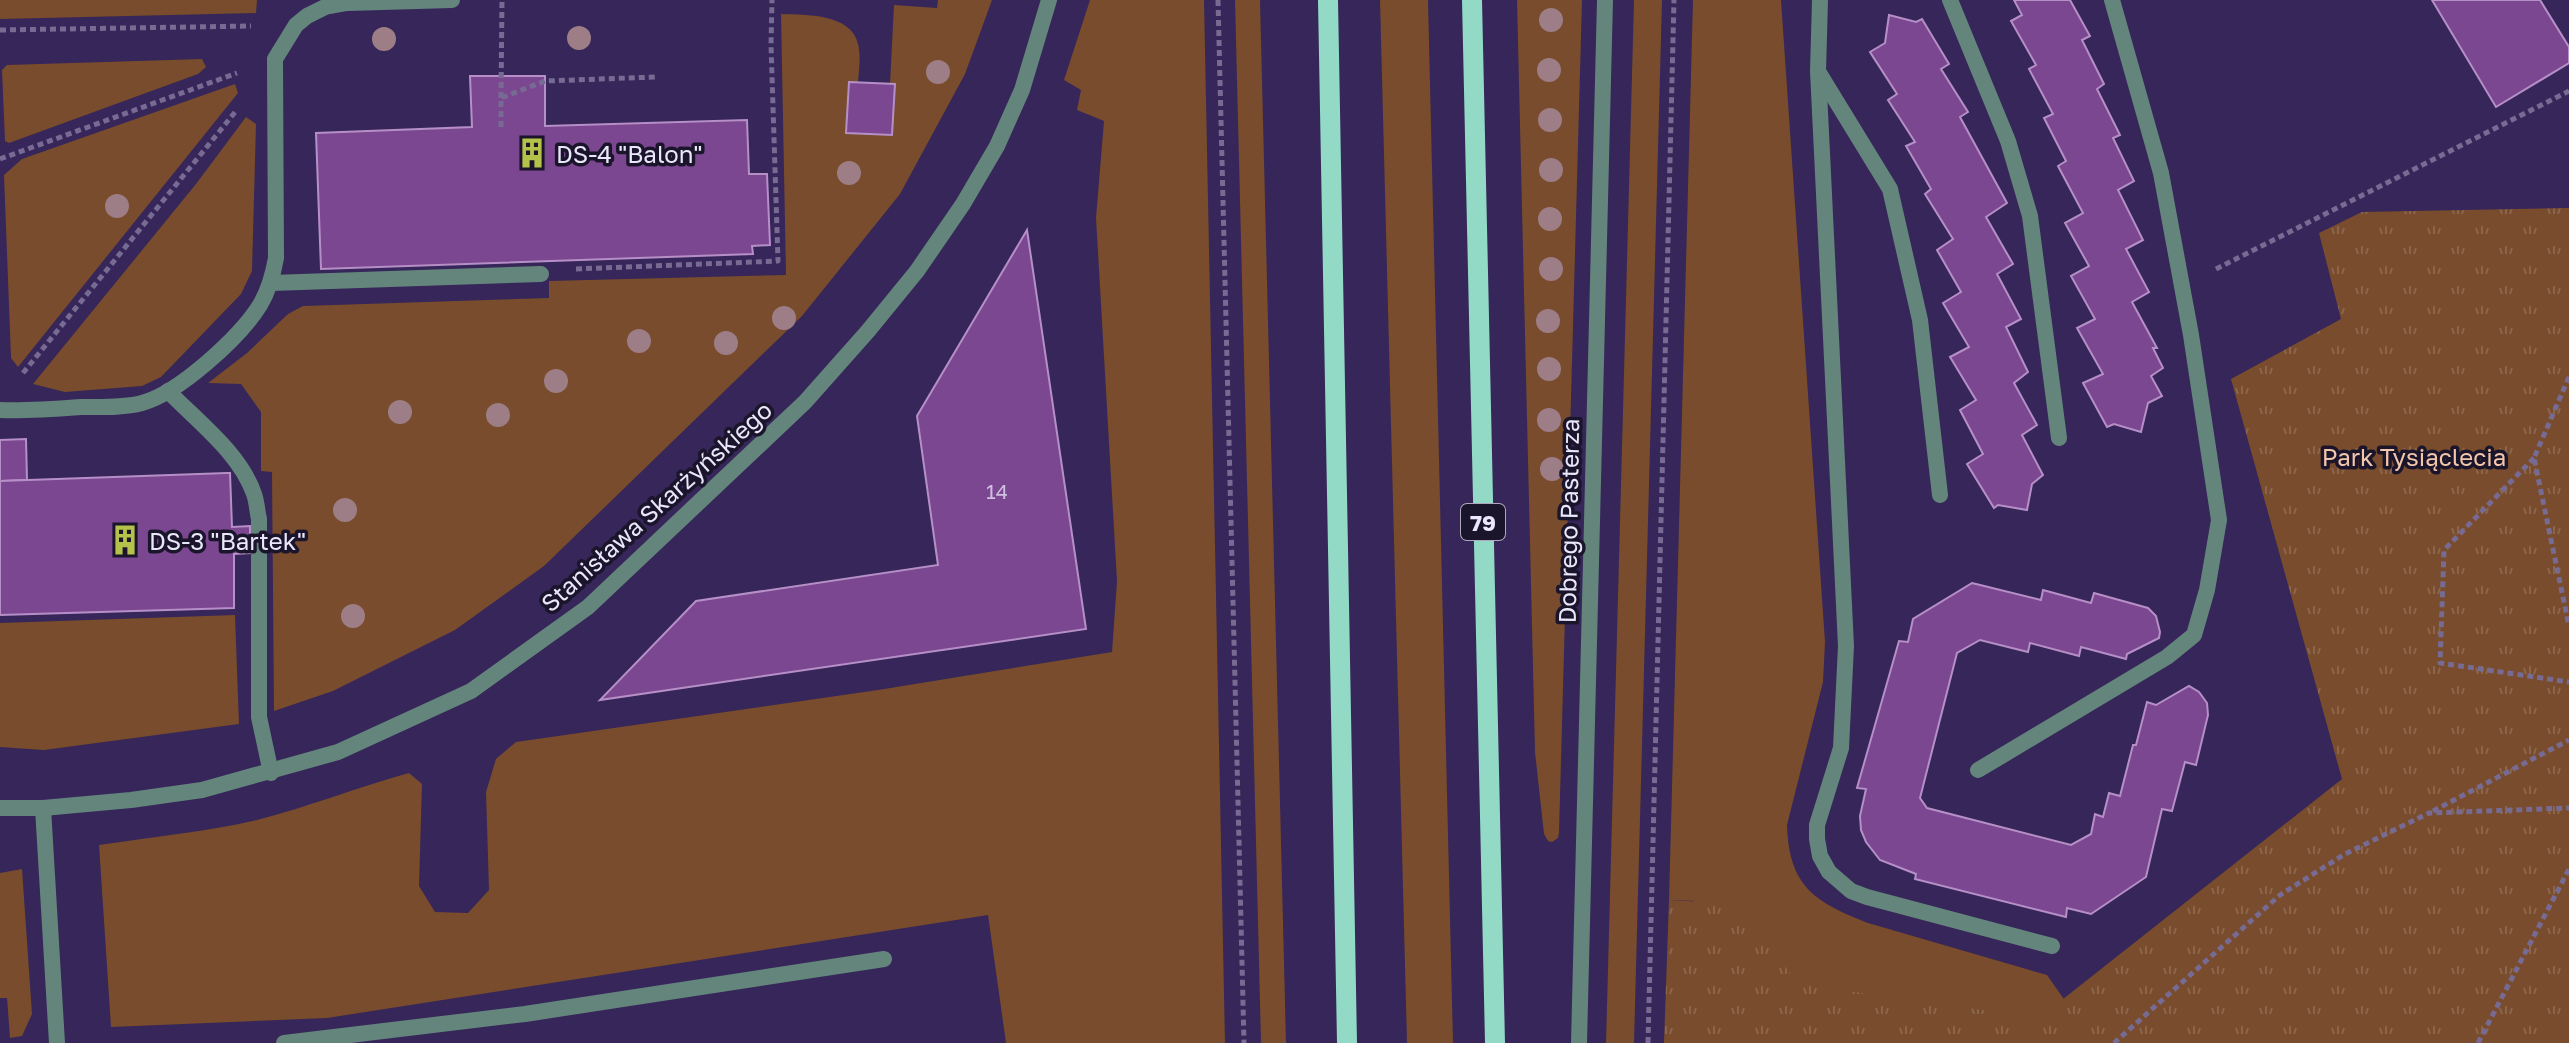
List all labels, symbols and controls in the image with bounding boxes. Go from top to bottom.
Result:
building icon: DS-4 "Balon" [515,136,549,170]
place label: DS-4 "Balon" [556,139,703,168]
street label: Stanisława Skarżyńskiego [535,395,777,617]
street label: Dobrego Pasterza [1552,418,1584,624]
park label: Park Tysiąclecia [2322,442,2506,471]
house number: 14 [986,479,1008,503]
road number: 79 [1461,504,1505,540]
building icon: DS-3 "Bartek" [108,523,142,557]
place label: DS-3 "Bartek" [149,526,306,555]

